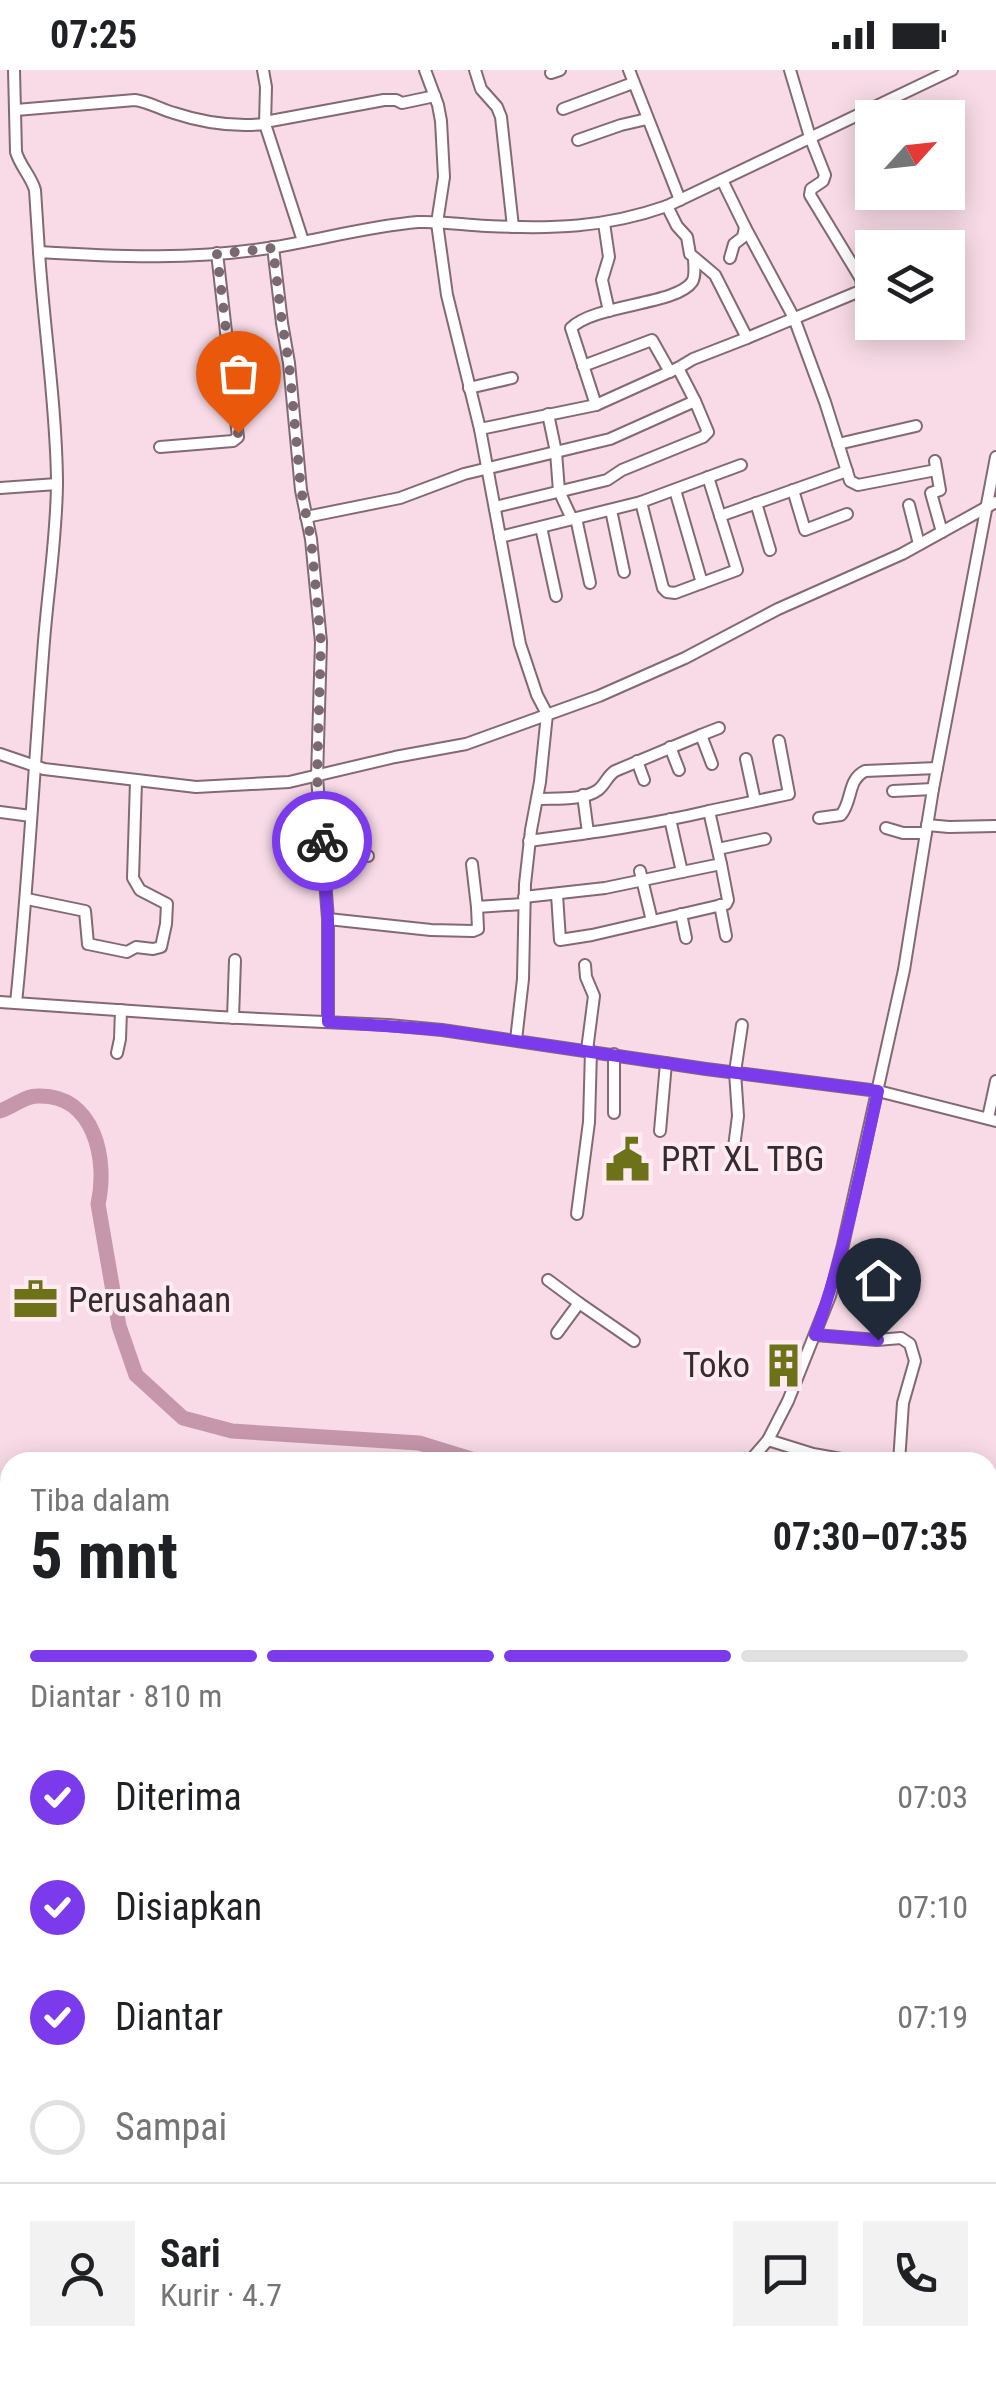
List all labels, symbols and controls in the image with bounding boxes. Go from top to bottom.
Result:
text: 07:25 [50,13,137,57]
north arrow [855,100,965,210]
map controls [855,100,965,340]
button: layers [855,230,965,340]
pin [196,331,281,434]
icon: bag [211,346,266,401]
courier [272,791,372,891]
icon: bike [295,814,350,869]
public building icon: PRT XL TBG [604,1135,652,1183]
place label: PRT XL TBG [661,1139,824,1180]
pin [836,1238,921,1341]
icon: home [851,1253,906,1308]
office icon: Perusahaan [11,1276,59,1324]
place label: Perusahaan [68,1280,231,1321]
building icon: Toko [759,1341,807,1389]
place label: Toko [683,1345,750,1386]
text: Tiba dalam [30,1481,170,1519]
text: 07:30–07:35 [773,1515,968,1559]
text: 5 mnt [30,1518,178,1594]
text: Diantar · 810 m [30,1677,222,1715]
icon: check [30,1770,85,1825]
text: Diterima [115,1775,242,1819]
text: 07:03 [897,1778,968,1816]
icon: check [30,1880,85,1935]
text: Disiapkan [115,1885,262,1929]
text: 07:10 [897,1888,968,1926]
icon: check [30,1990,85,2045]
text: Diantar [115,1995,223,2039]
text: 07:19 [897,1998,968,2036]
text: Sampai [115,2105,227,2149]
button: person [30,2221,135,2326]
button: chat [733,2221,838,2326]
button: phone [863,2221,968,2326]
text: Sari [160,2232,221,2276]
text: Kurir · 4.7 [160,2276,282,2314]

